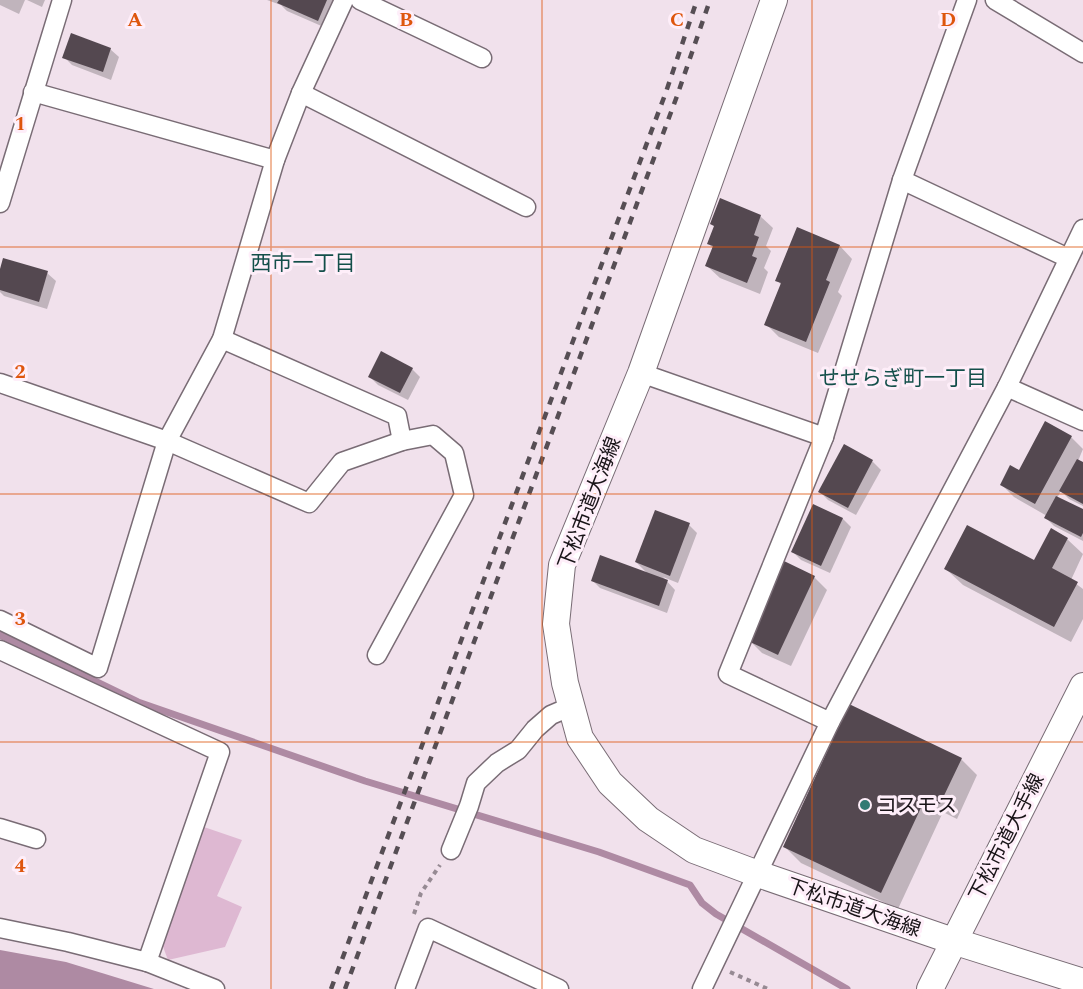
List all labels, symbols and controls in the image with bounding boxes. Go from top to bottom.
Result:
text: A [127,5,143,35]
text: B [399,5,413,35]
text: C [670,5,684,35]
text: D [940,5,956,35]
text: 1 [14,109,26,139]
district label: 西市一丁目 [251,248,356,280]
text: 2 [14,357,26,387]
district label: せせらぎ町一丁目 [819,363,987,395]
street label: 下松市道大海線 [551,433,629,574]
text: 3 [14,604,26,634]
street label: 下松市道大手線 [962,768,1052,907]
place label: コスモス [877,791,957,821]
marker: コスモス [858,798,872,812]
text: 4 [14,851,26,881]
street label: 下松市道大海線 [783,871,925,945]

